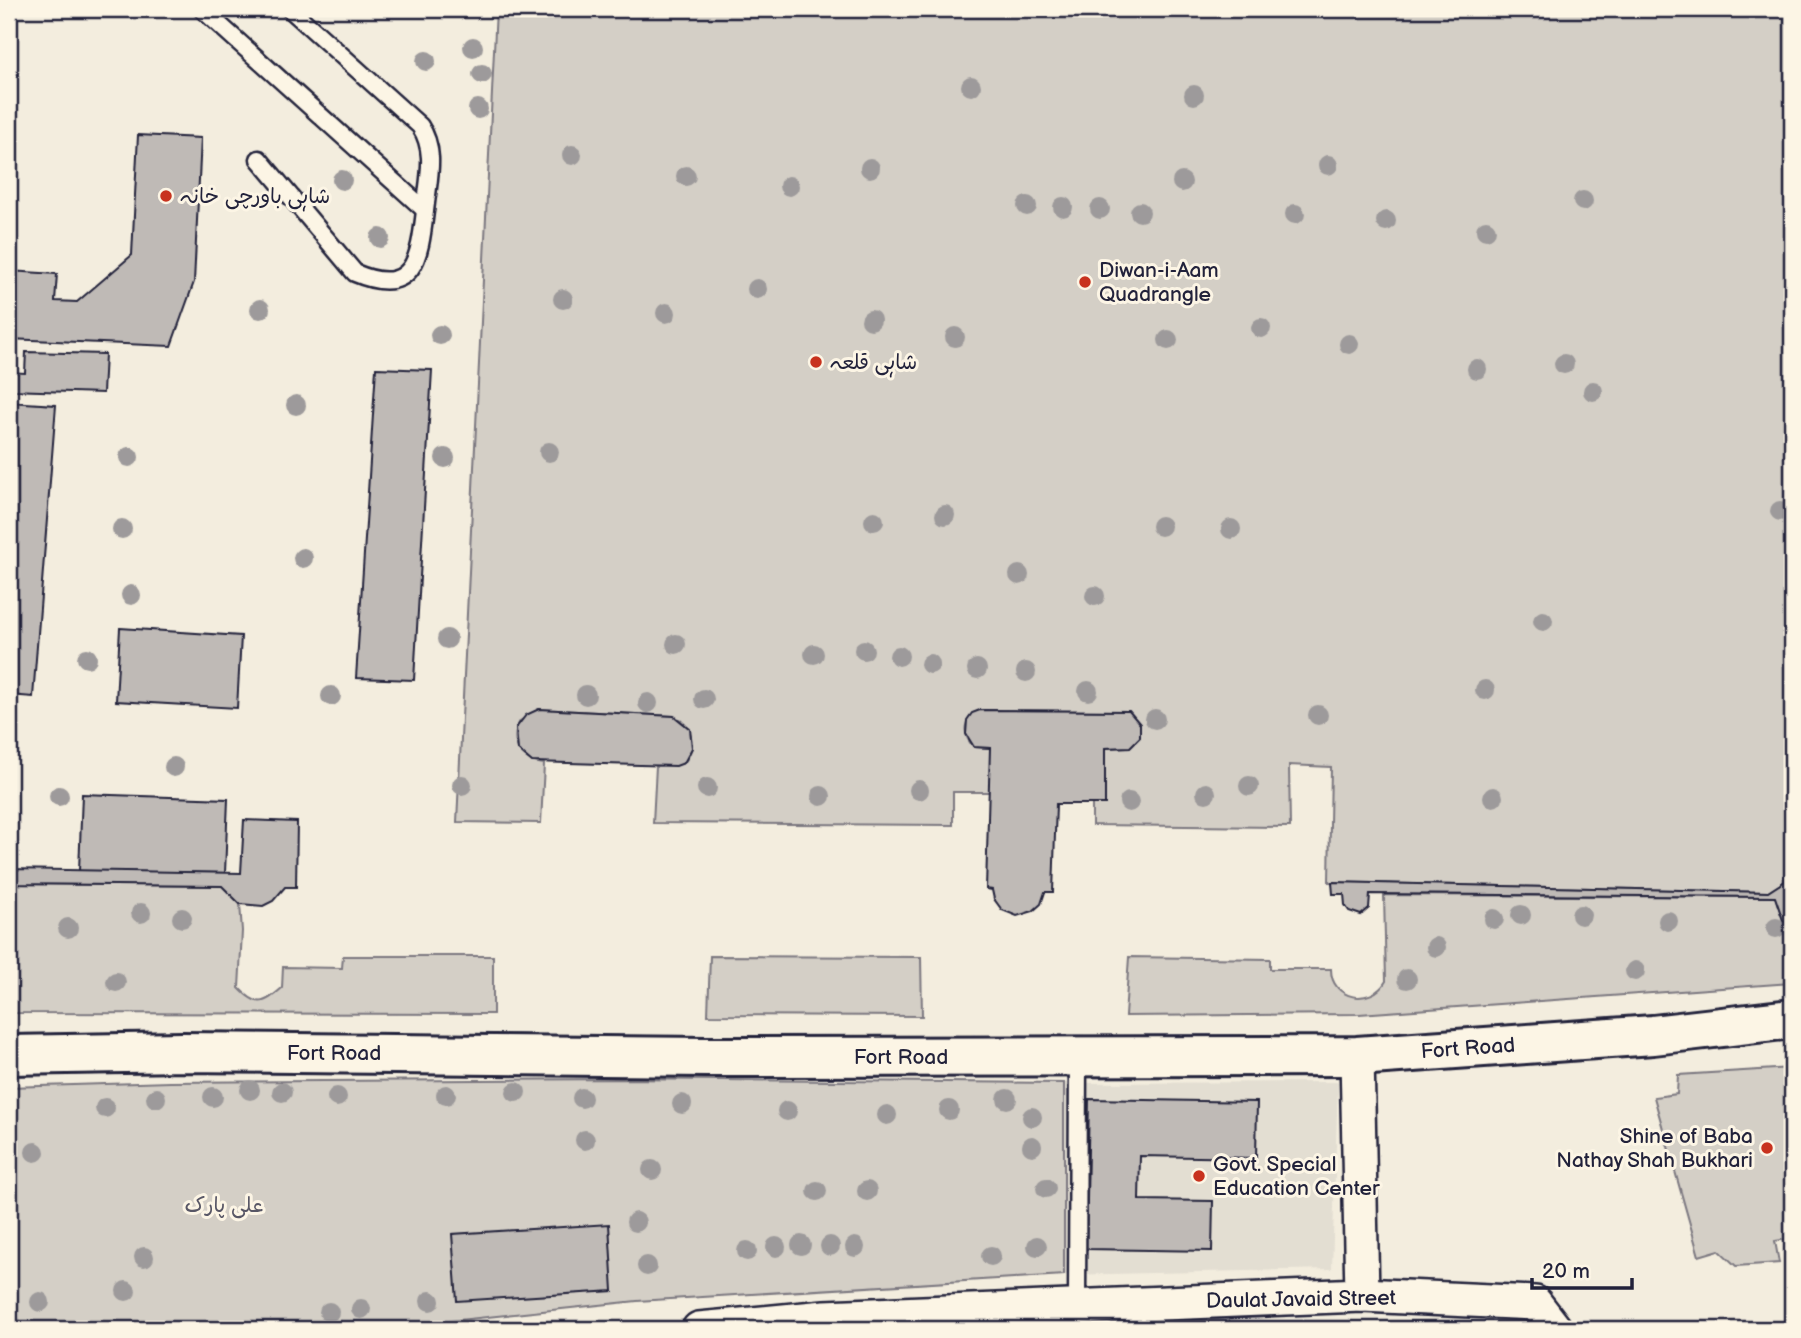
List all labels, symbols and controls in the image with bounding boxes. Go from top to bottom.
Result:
place label: شاہی باورچی خانہ [180,184,330,212]
marker: شاہی باورچی خانہ [158,188,174,204]
place label: Diwan-i-Aam Quadrangle [1099,258,1219,307]
marker: Diwan-i-Aam Quadrangle [1077,274,1093,290]
place label: شاہی قلعہ [830,350,917,378]
marker: شاہی قلعہ [808,354,824,370]
street label: Fort Road [1420,1033,1516,1064]
street label: Fort Road [287,1041,381,1066]
street label: Fort Road [854,1045,948,1070]
place label: Shine of Baba Nathay Shah Bukhari [1556,1124,1753,1173]
marker: Shine of Baba Nathay Shah Bukhari [1759,1140,1775,1156]
place label: Govt. Special Education Center [1213,1152,1380,1201]
marker: Govt. Special Education Center [1191,1168,1207,1184]
park label: علی پارک [185,1193,263,1219]
scale bar [1532,1247,1631,1291]
text: 20 m [1542,1259,1590,1284]
street label: Daulat Javaid Street [1206,1285,1397,1314]

